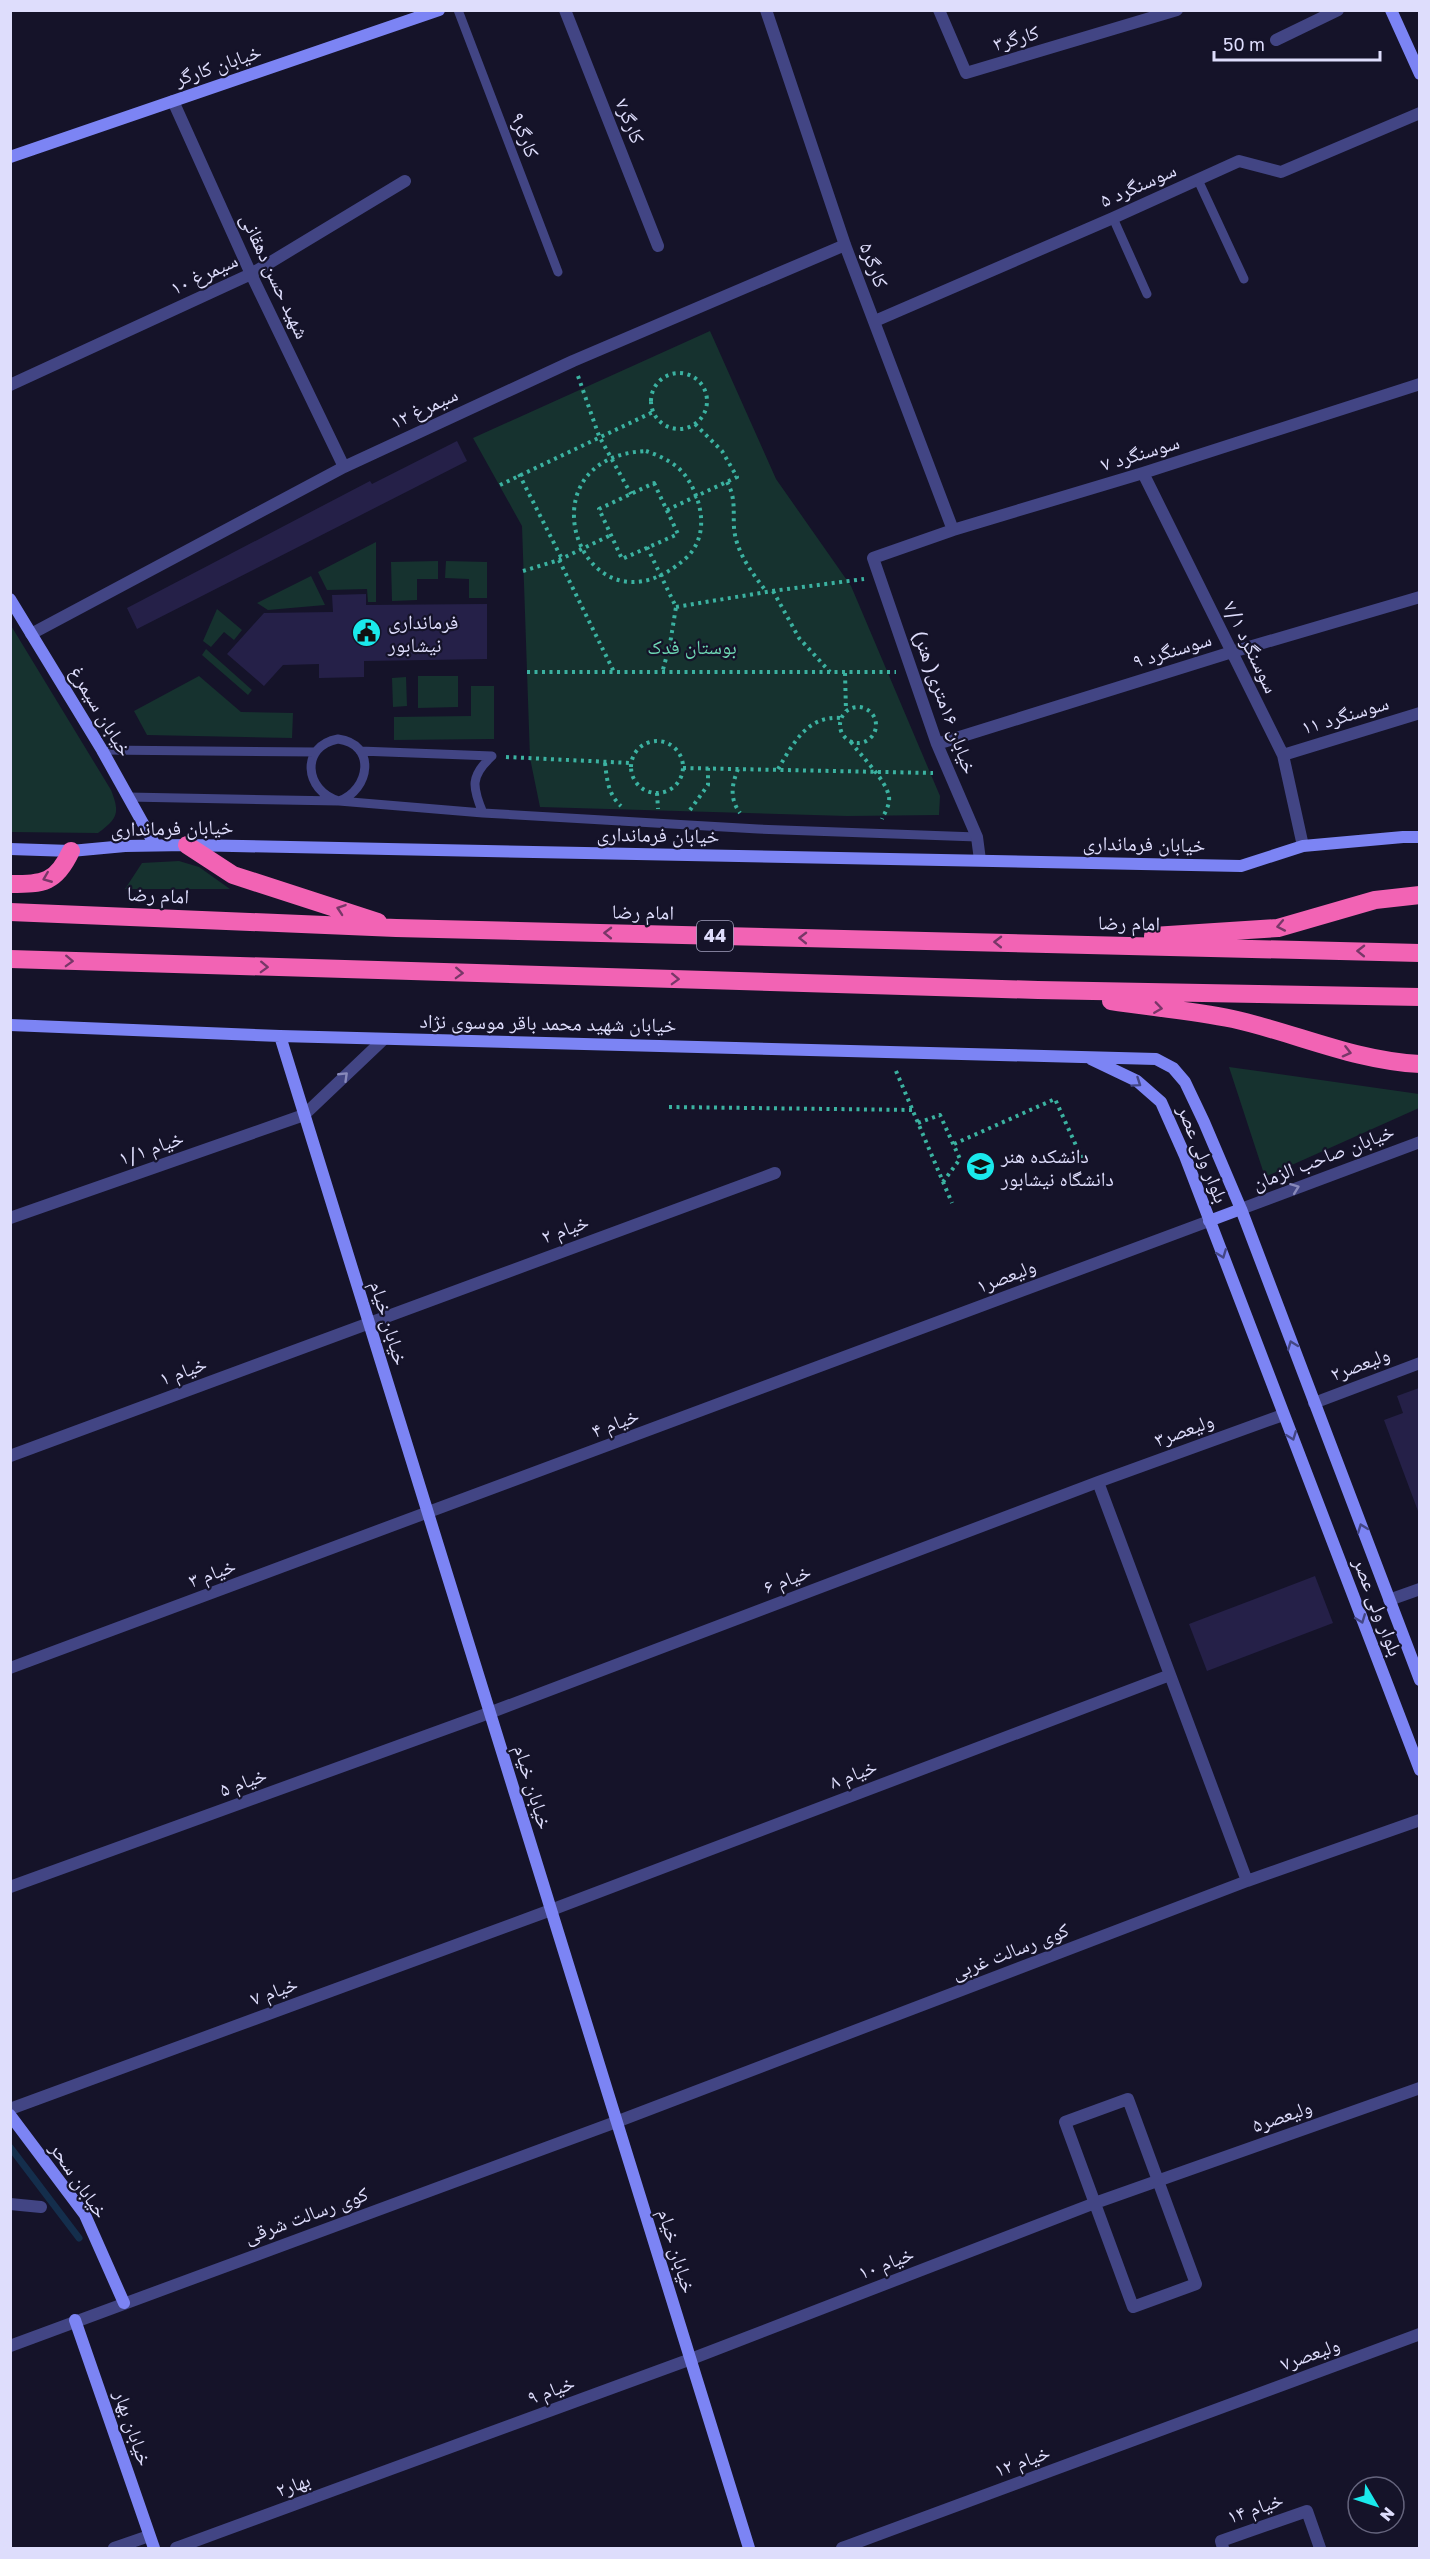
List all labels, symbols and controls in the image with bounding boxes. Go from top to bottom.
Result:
street label: کارگر۳ [990,19,1041,55]
scale bar [1214,24,1380,62]
text: 50 m [1223,33,1265,55]
street label: خیابان کارگر [170,38,265,91]
street label: کارگر۷ [611,95,651,147]
street label: کارگر۹ [506,109,545,161]
street label: سوسنگرد ۵ [1096,157,1179,212]
street label: شهید حسن دهقانی [235,209,315,343]
street label: کارگر۵ [855,239,894,291]
street label: سیمرغ ۱۰ [166,247,242,301]
street label: سیمرغ ۱۲ [386,381,462,435]
street label: سوسنگرد ۷ [1097,429,1182,475]
street label: سوسنگرد ۷/۱ [1219,597,1285,697]
place label: فرمانداری نیشابور [387,609,458,657]
public building icon: فرمانداری نیشابور [351,617,383,649]
street label: خیابان ۱۶متری( هنر) [908,626,983,777]
street label: سوسنگرد ۹ [1129,626,1214,672]
park label: بوستان فدک [647,634,737,659]
street label: خیابان سیمرغ [64,661,138,761]
street label: سوسنگرد ۱۱ [1298,689,1391,739]
street label: خیابان فرمانداری [110,814,234,841]
street label: خیابان فرمانداری [596,821,720,848]
street label: خیابان فرمانداری [1082,830,1206,857]
one-way arrow [43,871,54,883]
street label: امام رضا [126,880,190,911]
street label: امام رضا [612,898,674,927]
one-way arrow [336,904,347,917]
street label: امام رضا [1098,909,1160,938]
one-way arrow [1276,919,1286,932]
road number: 44 [697,921,733,951]
one-way arrow [604,927,613,939]
one-way arrow [799,932,808,944]
one-way arrow [994,936,1003,949]
one-way arrow [1357,945,1366,958]
one-way arrow [64,954,73,967]
one-way arrow [259,960,268,973]
one-way arrow [454,966,463,979]
one-way arrow [670,973,679,986]
one-way arrow [1153,1002,1162,1014]
street label: خیابان شهید محمد باقر موسوی نژاد [419,1008,677,1037]
one-way arrow [1342,1045,1352,1058]
one-way arrow [336,1073,347,1084]
one-way arrow [1130,1076,1141,1087]
street label: بلوار ولی عصر [1172,1100,1234,1206]
street label: خیابان صاحب الزمان [1248,1118,1398,1195]
street label: خیام ۱/۱ [115,1125,188,1172]
place label: دانشکده هنر دانشگاه نیشابور [1000,1143,1114,1191]
school or university icon: دانشکده هنر دانشگاه نیشابور [964,1151,996,1183]
one-way arrow [1289,1183,1300,1196]
street label: خیام ۲ [538,1208,593,1250]
one-way arrow [1215,1248,1227,1259]
street label: ولیعصر۱ [973,1253,1039,1298]
street label: خیابان خیام [363,1278,414,1369]
one-way arrow [1287,1340,1300,1351]
street label: ولیعصر۲ [1327,1341,1393,1386]
street label: خیام ۱ [156,1350,211,1392]
street label: خیام ۴ [588,1402,643,1445]
street label: ولیعصر۳ [1151,1407,1217,1451]
one-way arrow [1284,1431,1297,1441]
one-way arrow [1356,1523,1369,1533]
street label: خیام ۳ [185,1552,240,1594]
street label: بلوار ولی عصر [1348,1553,1409,1660]
street label: خیام ۶ [760,1558,815,1601]
one-way arrow [1354,1613,1367,1623]
street label: خیابان خیام [507,1742,558,1833]
street label: خیام ۸ [826,1753,881,1796]
street label: خیام ۵ [216,1761,271,1803]
street label: کوی رسالت غربی [947,1917,1072,1984]
street label: خیام ۷ [247,1970,302,2012]
street label: ولیعصر۵ [1249,2094,1315,2137]
street label: خیابان سحر [44,2136,114,2223]
street label: کوی رسالت شرقی [241,2181,371,2248]
street label: خیابان خیام [651,2206,702,2297]
street label: خیام ۱۰ [854,2240,918,2286]
street label: ولیعصر۷ [1277,2331,1343,2375]
street label: خیام ۹ [524,2369,579,2411]
street label: خیابان بهار [109,2386,158,2469]
street label: خیام ۱۲ [990,2439,1054,2484]
street label: بهار۲ [272,2467,313,2502]
north arrow [1346,2475,1406,2535]
street label: خیام ۱۴ [1223,2486,1287,2531]
text: N [1376,2503,1399,2525]

